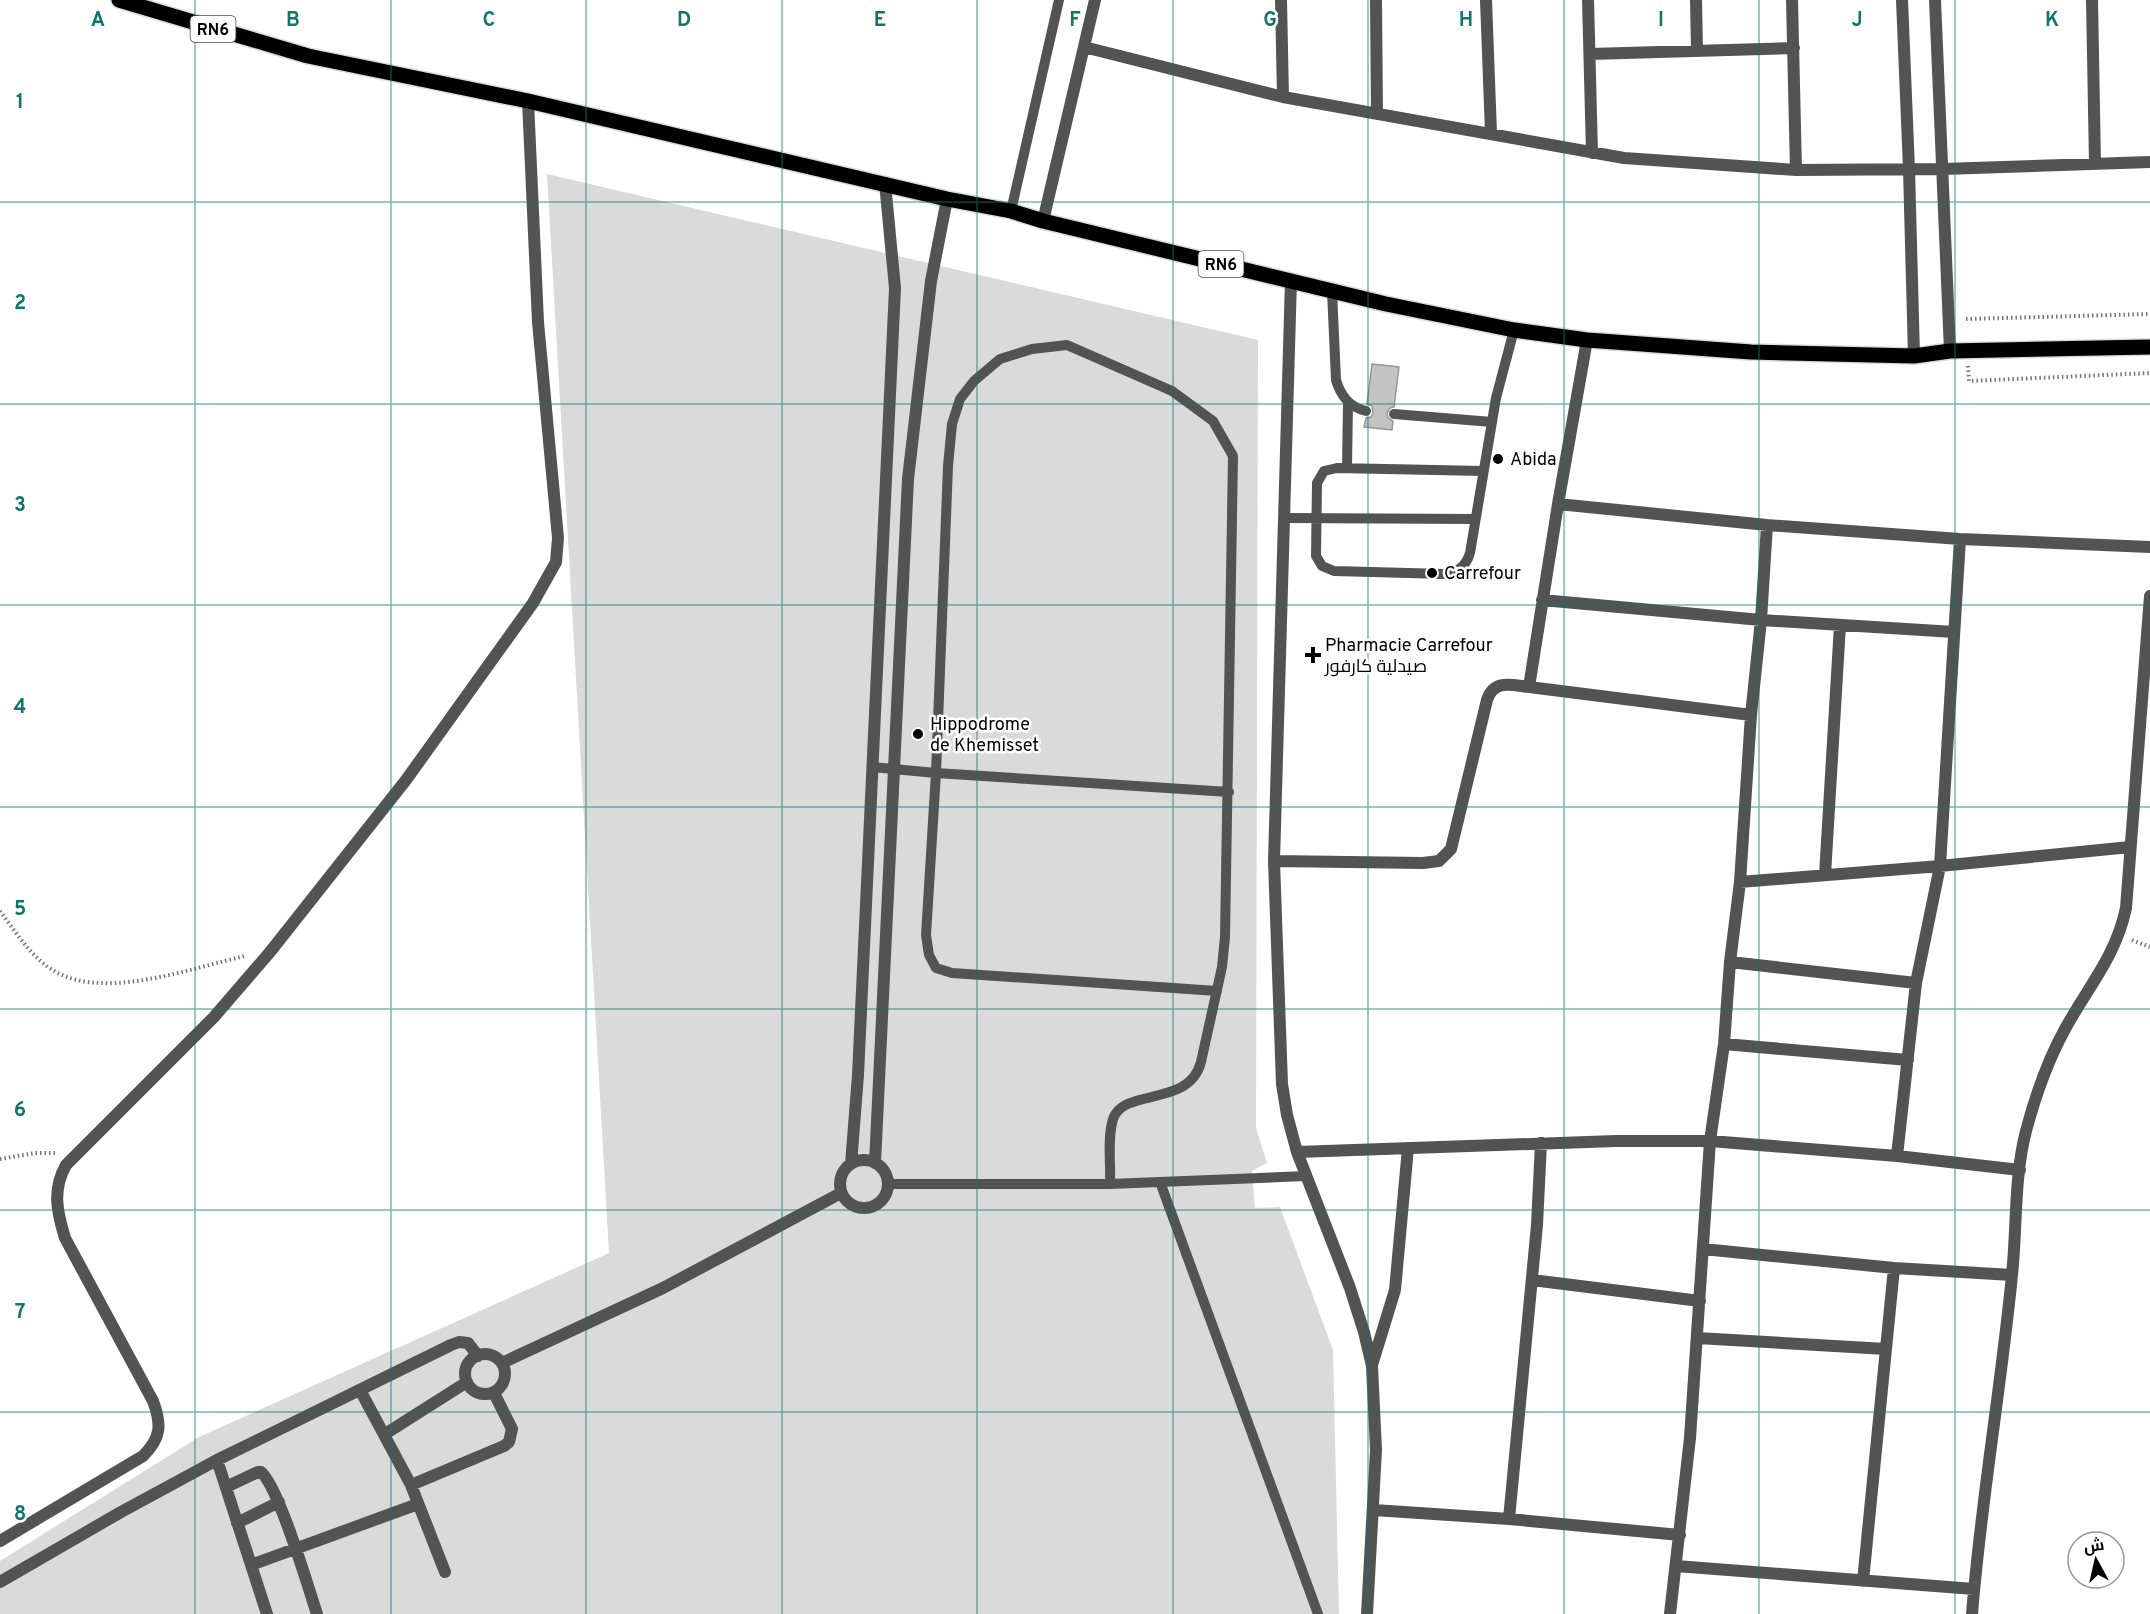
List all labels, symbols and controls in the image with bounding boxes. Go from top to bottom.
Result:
text: A [91,8,105,34]
text: B [286,8,300,34]
text: C [483,8,495,34]
text: D [677,8,691,34]
text: E [874,8,886,34]
text: F [1069,8,1081,34]
text: G [1263,8,1277,34]
text: H [1459,8,1473,34]
text: I [1658,8,1664,34]
text: J [1851,8,1863,34]
text: K [2045,8,2059,34]
road number: RN6 [190,16,236,42]
text: 1 [16,90,24,116]
road number: RN6 [1198,251,1244,277]
text: 2 [14,291,26,317]
place label: Abida [1510,449,1557,472]
marker: Abida [1491,452,1505,466]
text: 3 [14,493,26,519]
place label: Carrefour [1444,563,1521,586]
marker: Carrefour [1425,566,1439,580]
place label: Pharmacie Carrefour صيدلية كارفور [1324,635,1493,679]
marker: Pharmacie Carrefour صيدلية كارفور [1306,648,1320,662]
text: 4 [14,695,26,721]
place label: Hippodrome de Khemisset [930,714,1039,758]
marker: Hippodrome de Khemisset [911,727,925,741]
text: 5 [14,897,26,923]
text: 6 [14,1098,26,1124]
text: 7 [15,1300,25,1326]
text: 8 [14,1502,26,1528]
north arrow [2066,1530,2126,1590]
text: ش [2083,1536,2106,1558]

